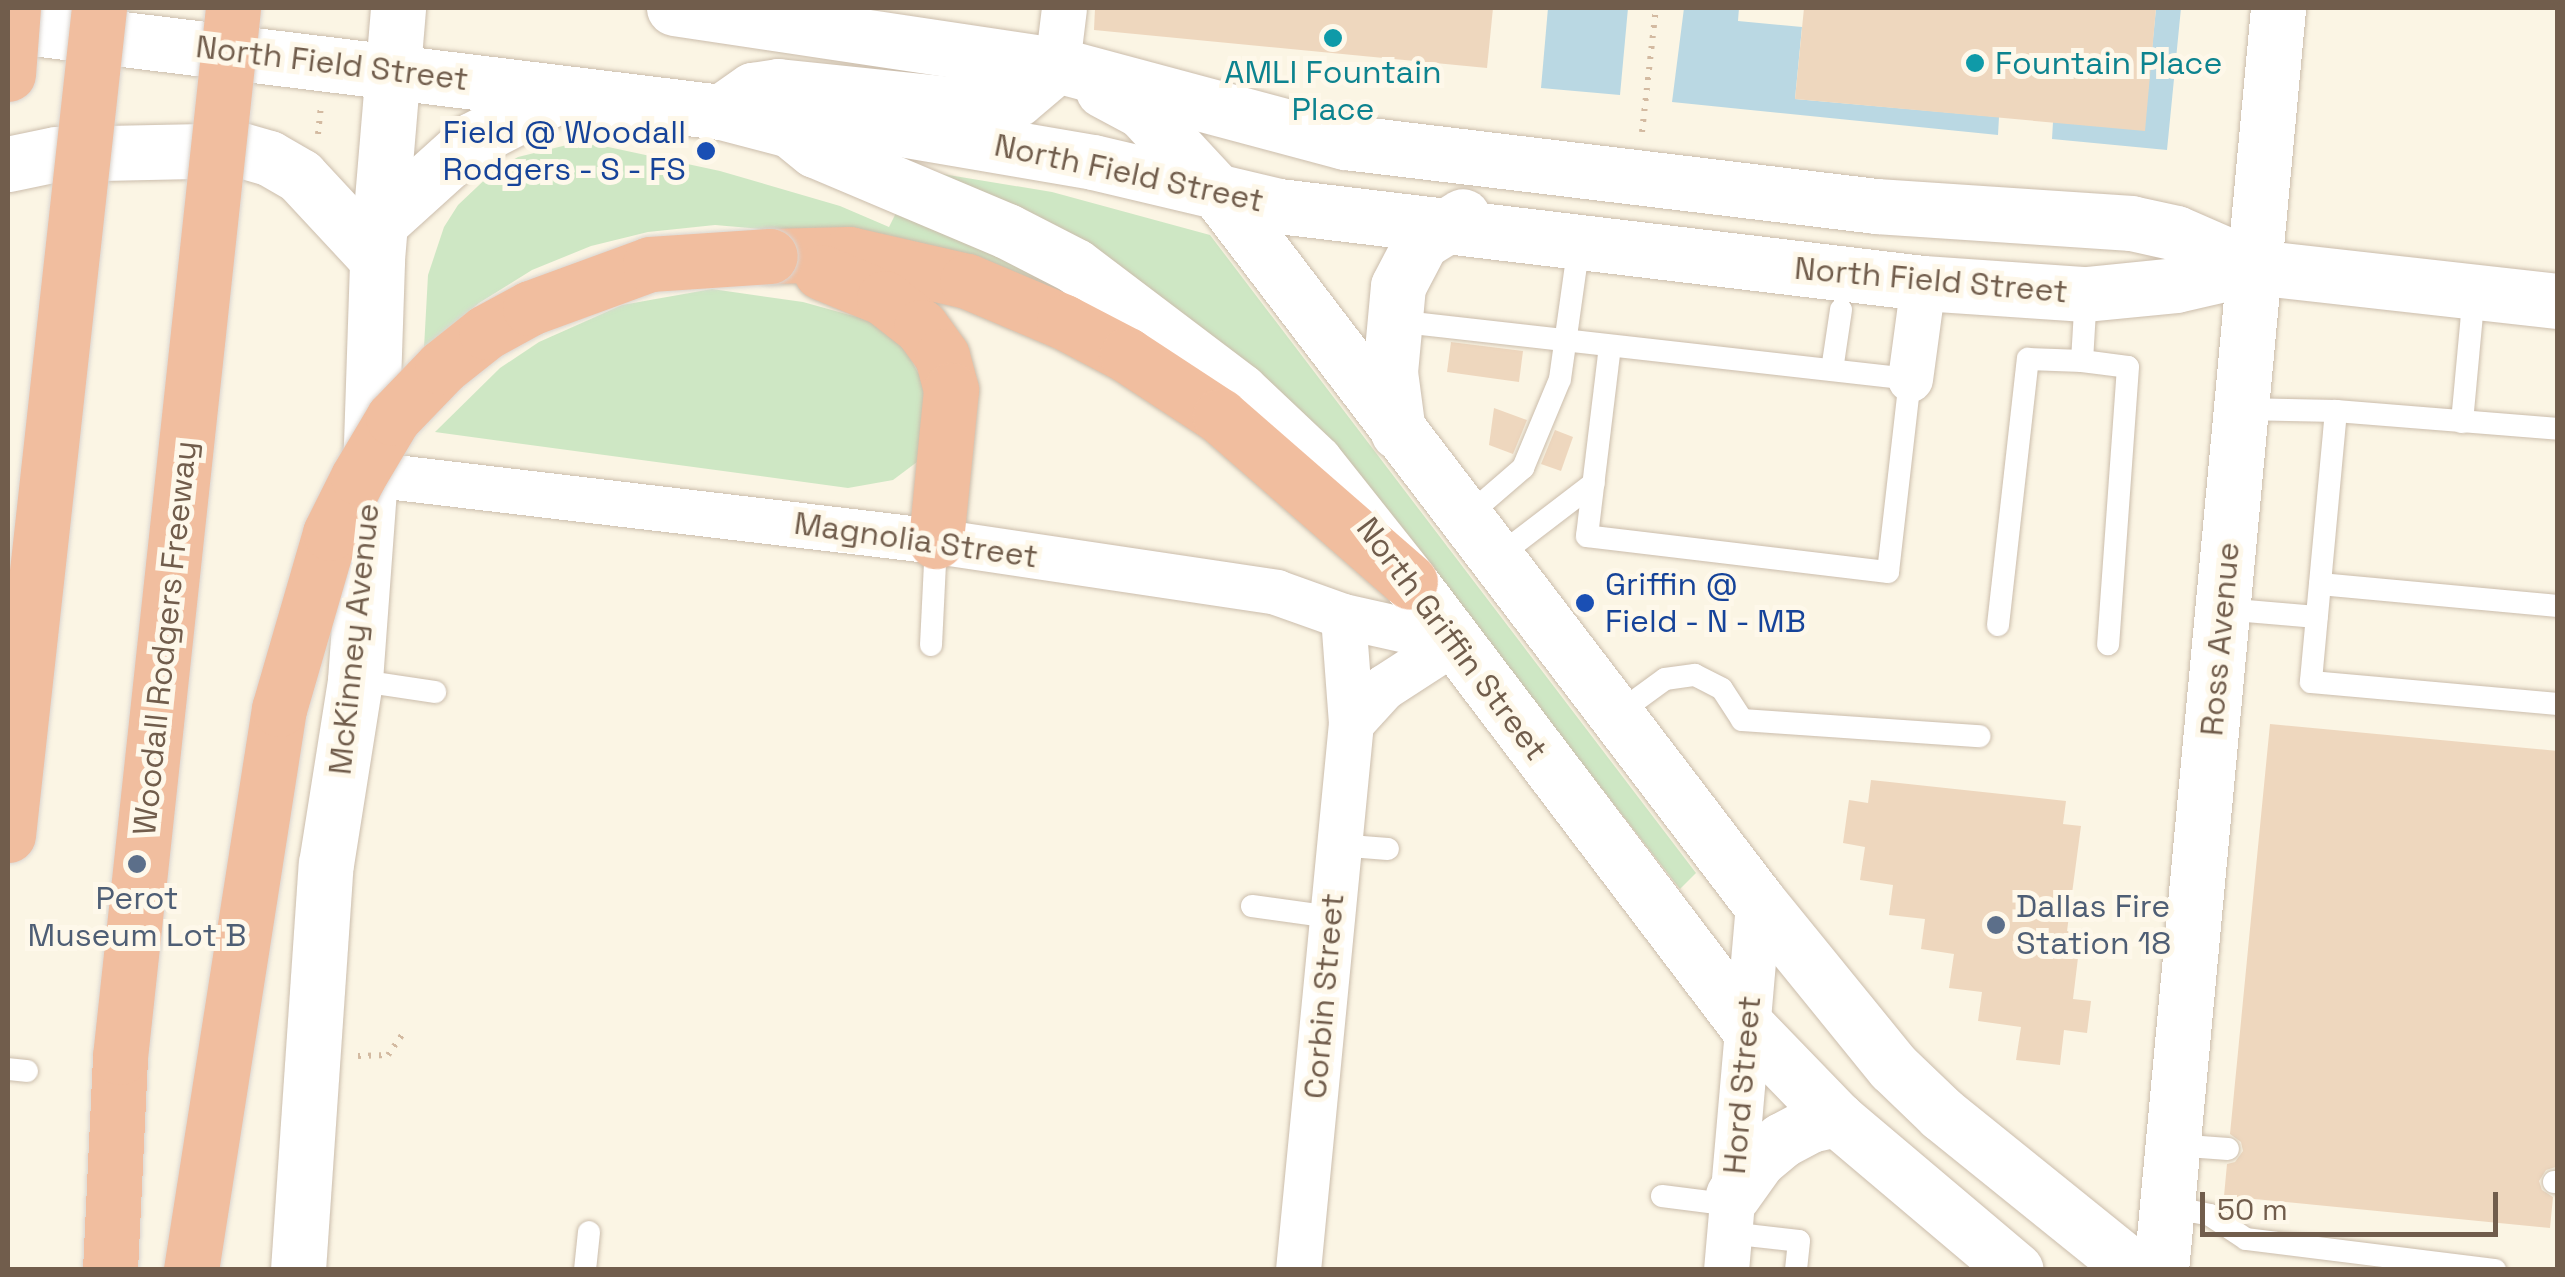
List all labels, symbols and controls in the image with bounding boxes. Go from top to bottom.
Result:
street label: North Field Street [194,27,470,99]
marker: AMLI Fountain Place [1322,27,1344,49]
place label: Fountain Place [1995,44,2222,82]
marker: Fountain Place [1964,52,1986,74]
place label: AMLI Fountain Place [1224,54,1442,129]
place label: Field @ Woodall Rodgers - S - FS [439,114,686,189]
street label: North Field Street [991,126,1267,220]
marker: Field @ Woodall Rodgers - S - FS [695,140,717,162]
street label: North Field Street [1793,249,2069,311]
street label: Woodall Rodgers Freeway [125,439,205,837]
street label: McKinney Avenue [321,501,387,777]
street label: Magnolia Street [792,504,1040,576]
street label: North Griffin Street [1348,510,1556,768]
street label: Ross Avenue [2192,540,2248,738]
place label: Griffin @ Field - N - MB [1605,566,1810,641]
marker: Griffin @ Field - N - MB [1574,592,1596,614]
marker: Perot Museum Lot B [126,853,148,875]
place label: Perot Museum Lot B [27,880,247,955]
place label: Dallas Fire Station 18 [2016,888,2171,963]
street label: Corbin Street [1296,891,1352,1101]
marker: Dallas Fire Station 18 [1985,914,2007,936]
street label: Hord Street [1715,994,1769,1176]
scale bar [2205,1172,2502,1234]
text: 50 m [2217,1190,2288,1229]

